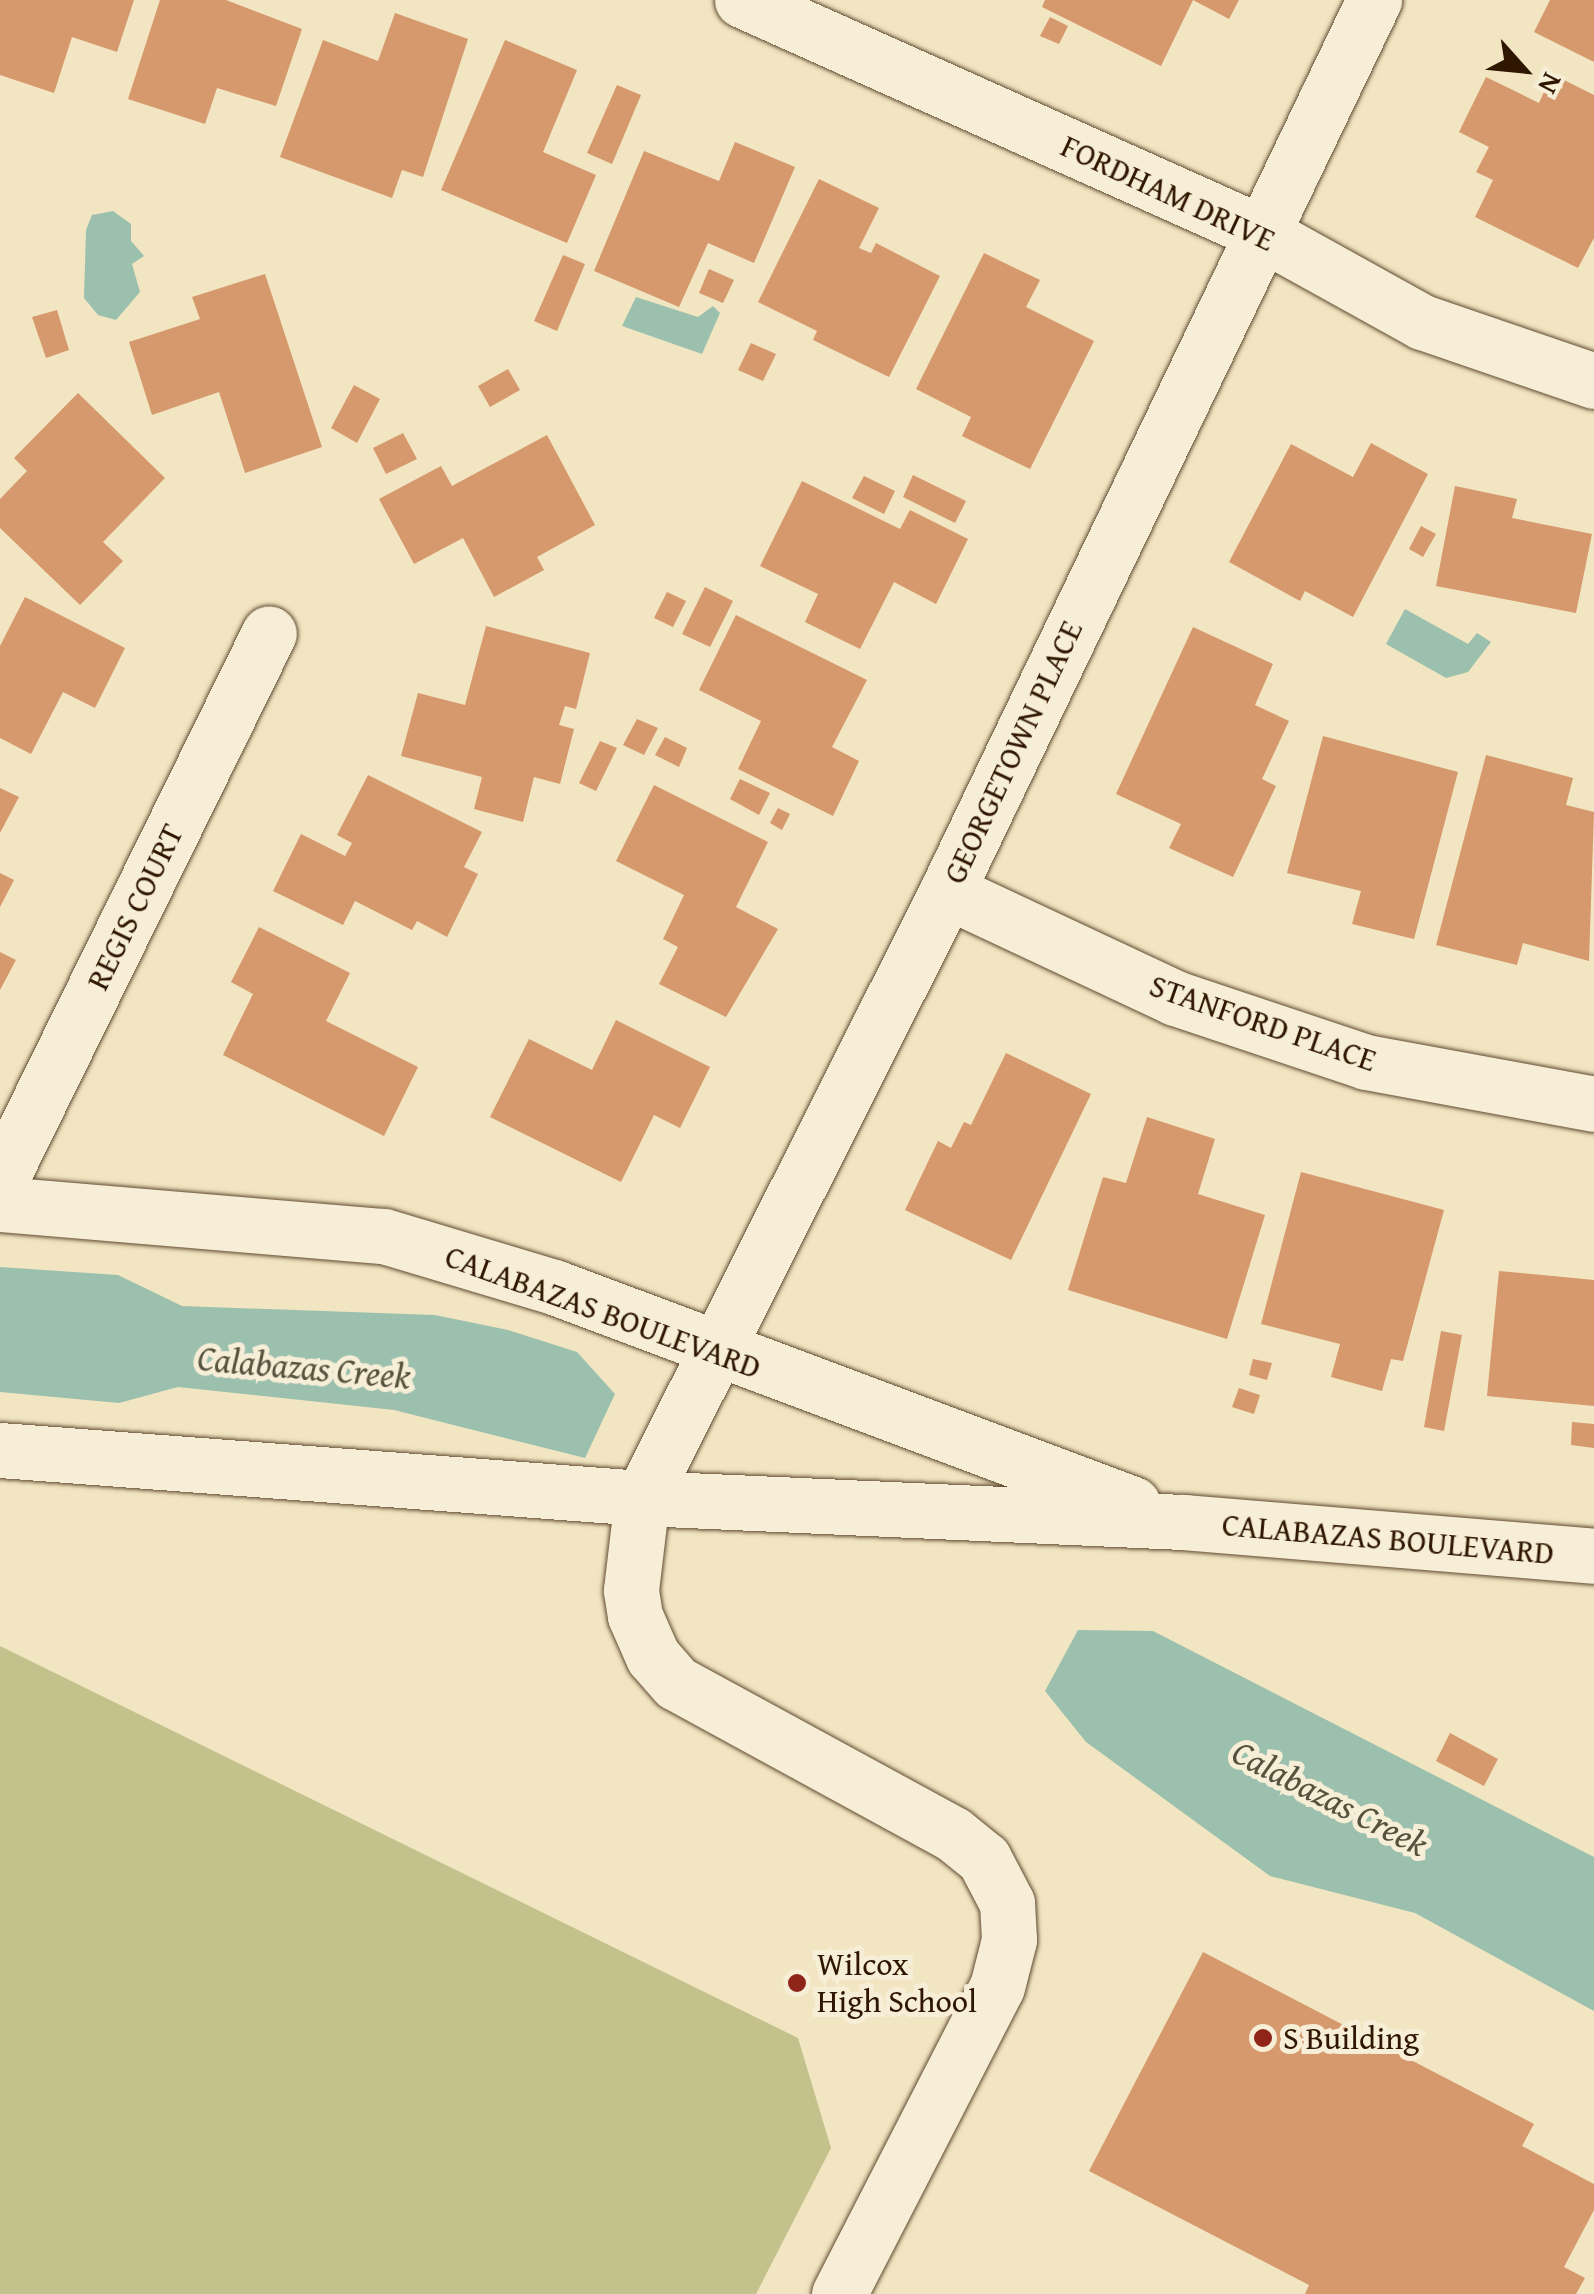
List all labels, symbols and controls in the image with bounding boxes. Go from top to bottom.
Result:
north arrow [1474,20,1574,120]
text: N [1529,66,1574,101]
street label: FORDHAM DRIVE [1055,127,1281,259]
street label: GEORGETOWN PLACE [935,614,1091,890]
street label: REGIS COURT [78,818,192,996]
street label: STANFORD PLACE [1145,966,1381,1080]
street label: CALABAZAS BOULEVARD [440,1237,766,1387]
water label: Calabazas Creek [196,1337,412,1397]
street label: CALABAZAS BOULEVARD [1220,1505,1556,1573]
water label: Calabazas Creek [1225,1731,1435,1865]
place label: Wilcox High School [817,1946,977,2021]
marker: Wilcox High School [786,1972,808,1994]
place label: S Building [1283,2019,1419,2057]
marker: S Building [1252,2027,1274,2049]

